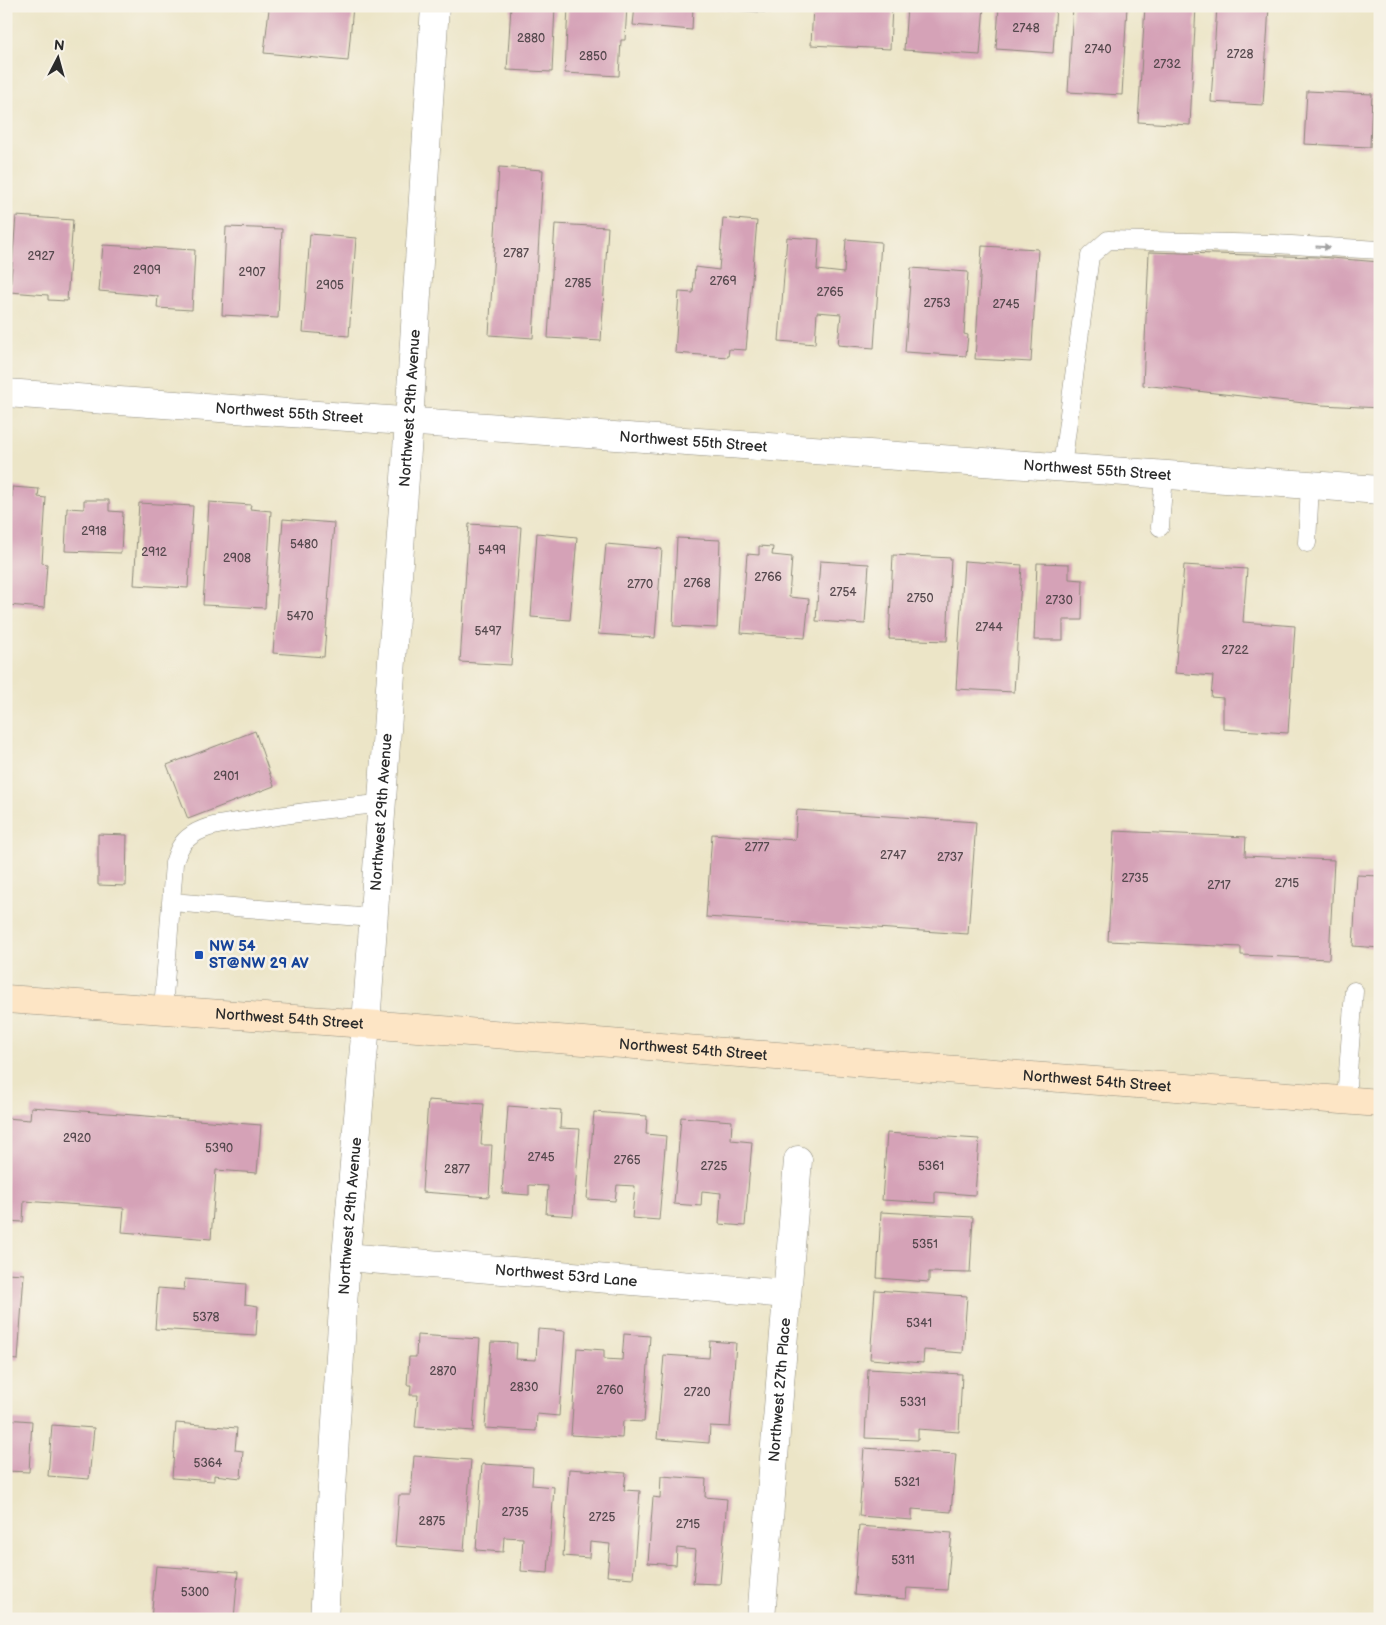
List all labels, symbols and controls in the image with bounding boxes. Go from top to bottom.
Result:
house number: 2748 [1012,21,1040,36]
house number: 2880 [517,31,545,46]
north arrow [32,32,82,82]
text: N [53,37,65,55]
house number: 2740 [1084,42,1112,57]
house number: 2728 [1226,47,1254,62]
house number: 2850 [579,49,607,64]
house number: 2732 [1153,57,1181,72]
one-way arrow [1315,243,1331,251]
house number: 2787 [503,246,529,261]
house number: 2927 [28,249,55,264]
house number: 2909 [133,263,161,278]
house number: 2907 [239,265,266,280]
house number: 2769 [709,274,737,289]
house number: 2785 [565,276,592,291]
house number: 2905 [316,278,344,293]
house number: 2765 [816,285,844,300]
house number: 2753 [923,296,951,311]
house number: 2745 [992,297,1020,312]
street label: Northwest 29th Avenue [395,329,424,488]
street label: Northwest 55th Street [215,398,364,428]
street label: Northwest 55th Street [619,427,768,456]
street label: Northwest 55th Street [1023,455,1172,485]
house number: 2918 [81,524,107,539]
house number: 5480 [290,537,318,552]
house number: 5499 [478,543,506,558]
house number: 2912 [141,545,167,560]
house number: 2908 [223,551,251,566]
house number: 2766 [754,570,782,585]
house number: 2768 [683,576,711,591]
house number: 2770 [627,577,653,592]
house number: 2754 [829,585,857,600]
house number: 2750 [907,591,933,606]
house number: 2730 [1045,593,1073,608]
house number: 5470 [286,609,314,624]
house number: 2744 [975,620,1003,635]
house number: 5497 [474,624,502,639]
house number: 2722 [1221,643,1249,658]
street label: Northwest 29th Avenue [366,732,396,892]
house number: 2901 [213,769,239,784]
house number: 2777 [745,840,769,855]
house number: 2747 [880,848,906,863]
house number: 2737 [937,850,963,865]
house number: 2735 [1121,871,1149,886]
house number: 2715 [1275,876,1299,891]
house number: 2717 [1207,878,1231,893]
place label: NW 54 ST@NW 29 AV [209,937,309,973]
marker: NW 54 ST@NW 29 AV [193,949,205,961]
street label: Northwest 54th Street [214,1004,365,1033]
street label: Northwest 54th Street [618,1034,768,1065]
street label: Northwest 54th Street [1022,1066,1172,1096]
house number: 2920 [63,1131,91,1146]
street label: Northwest 29th Avenue [334,1136,366,1295]
house number: 5390 [205,1141,233,1156]
house number: 2745 [527,1150,555,1165]
house number: 2765 [613,1153,641,1168]
house number: 2725 [701,1159,728,1174]
house number: 5361 [918,1159,944,1174]
house number: 2877 [444,1162,470,1177]
house number: 5351 [912,1237,938,1252]
street label: Northwest 53rd Lane [494,1260,638,1291]
house number: 5378 [192,1310,220,1325]
house number: 5341 [906,1316,932,1331]
street label: Northwest 27th Place [764,1317,795,1463]
house number: 2870 [429,1364,457,1379]
house number: 2830 [510,1380,538,1395]
house number: 2760 [596,1383,624,1398]
house number: 2720 [683,1385,711,1400]
house number: 5331 [900,1395,926,1410]
house number: 5364 [194,1456,223,1471]
house number: 5321 [894,1475,920,1490]
house number: 2735 [501,1505,529,1520]
house number: 2725 [589,1510,616,1525]
house number: 2875 [419,1514,446,1529]
house number: 2715 [676,1517,700,1532]
house number: 5311 [891,1553,915,1568]
house number: 5300 [181,1585,209,1600]

